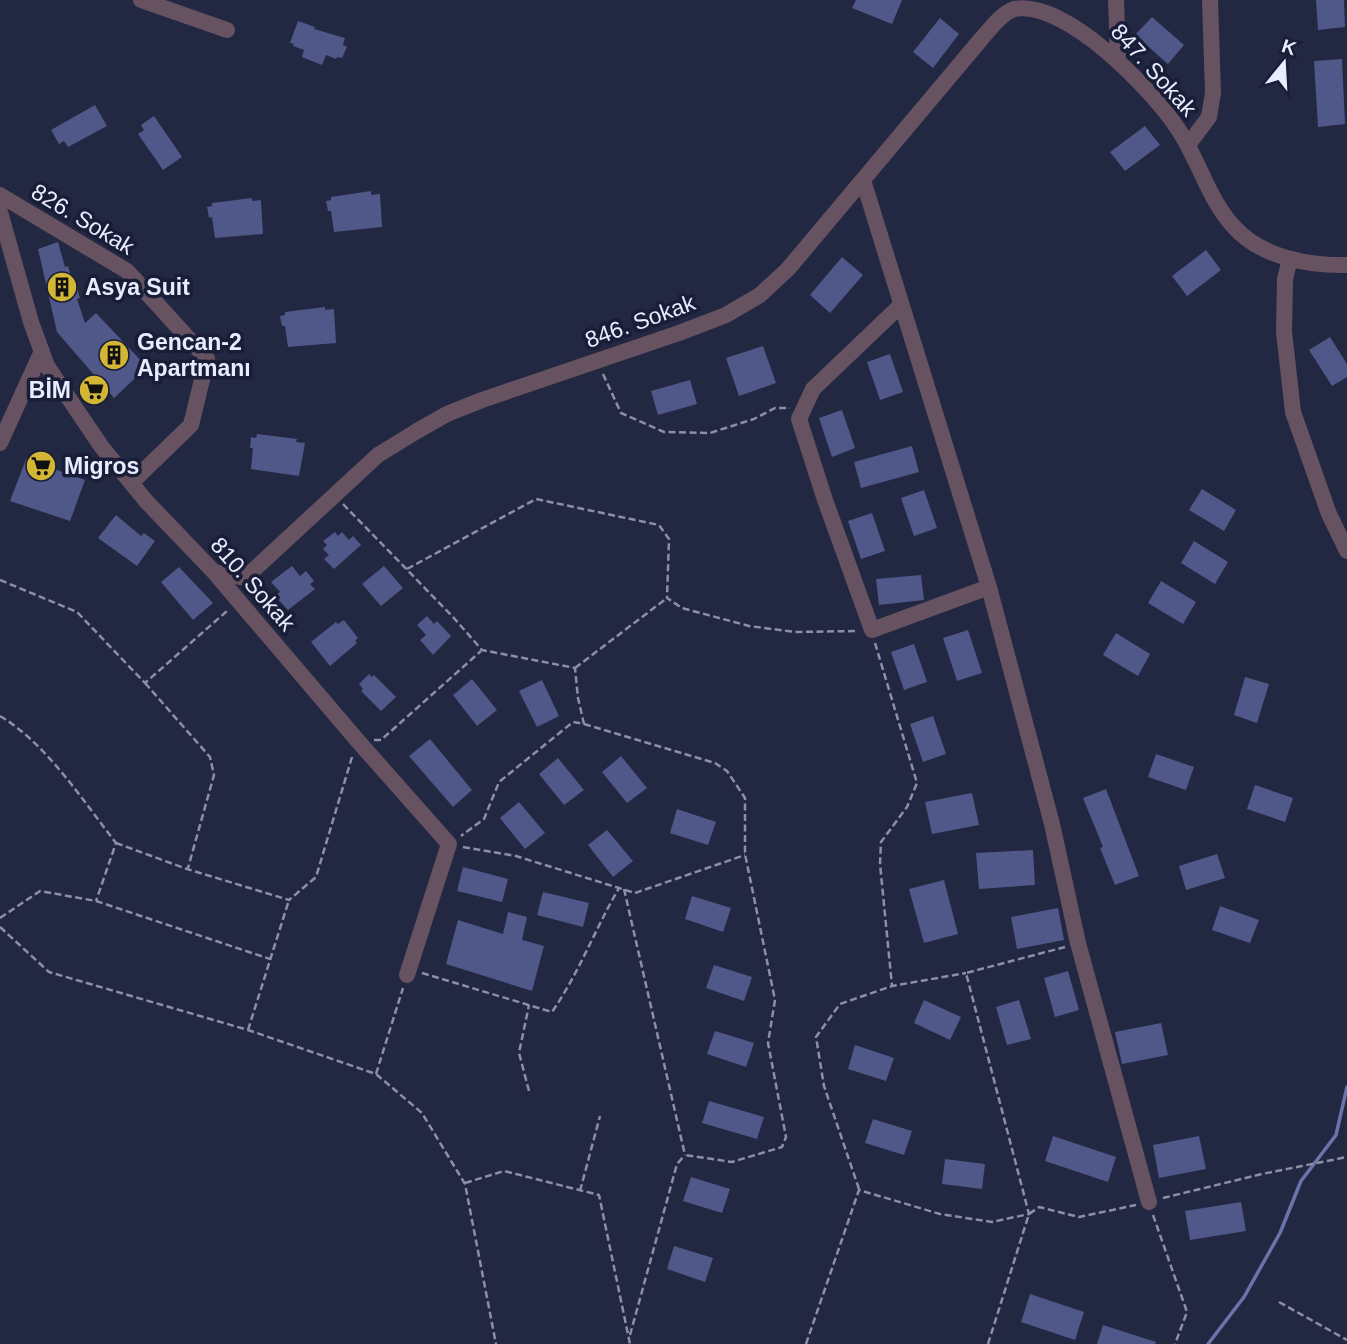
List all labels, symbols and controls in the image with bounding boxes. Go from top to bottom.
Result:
street label: 847. Sokak [1106,19,1202,122]
north arrow [1249,28,1319,98]
text: K [1279,35,1299,59]
street label: 826. Sokak [27,178,139,260]
building icon: Asya Suit [45,270,79,304]
place label: Asya Suit [85,274,190,300]
street label: 846. Sokak [581,289,699,353]
place label: Gencan-2 Apartmanı [137,329,251,381]
building icon: Gencan-2 Apartmanı [97,338,131,372]
supermarket icon: BİM [77,373,111,407]
place label: BİM [29,377,71,403]
supermarket icon: Migros [24,449,58,483]
place label: Migros [64,453,139,479]
street label: 810. Sokak [205,532,301,636]

